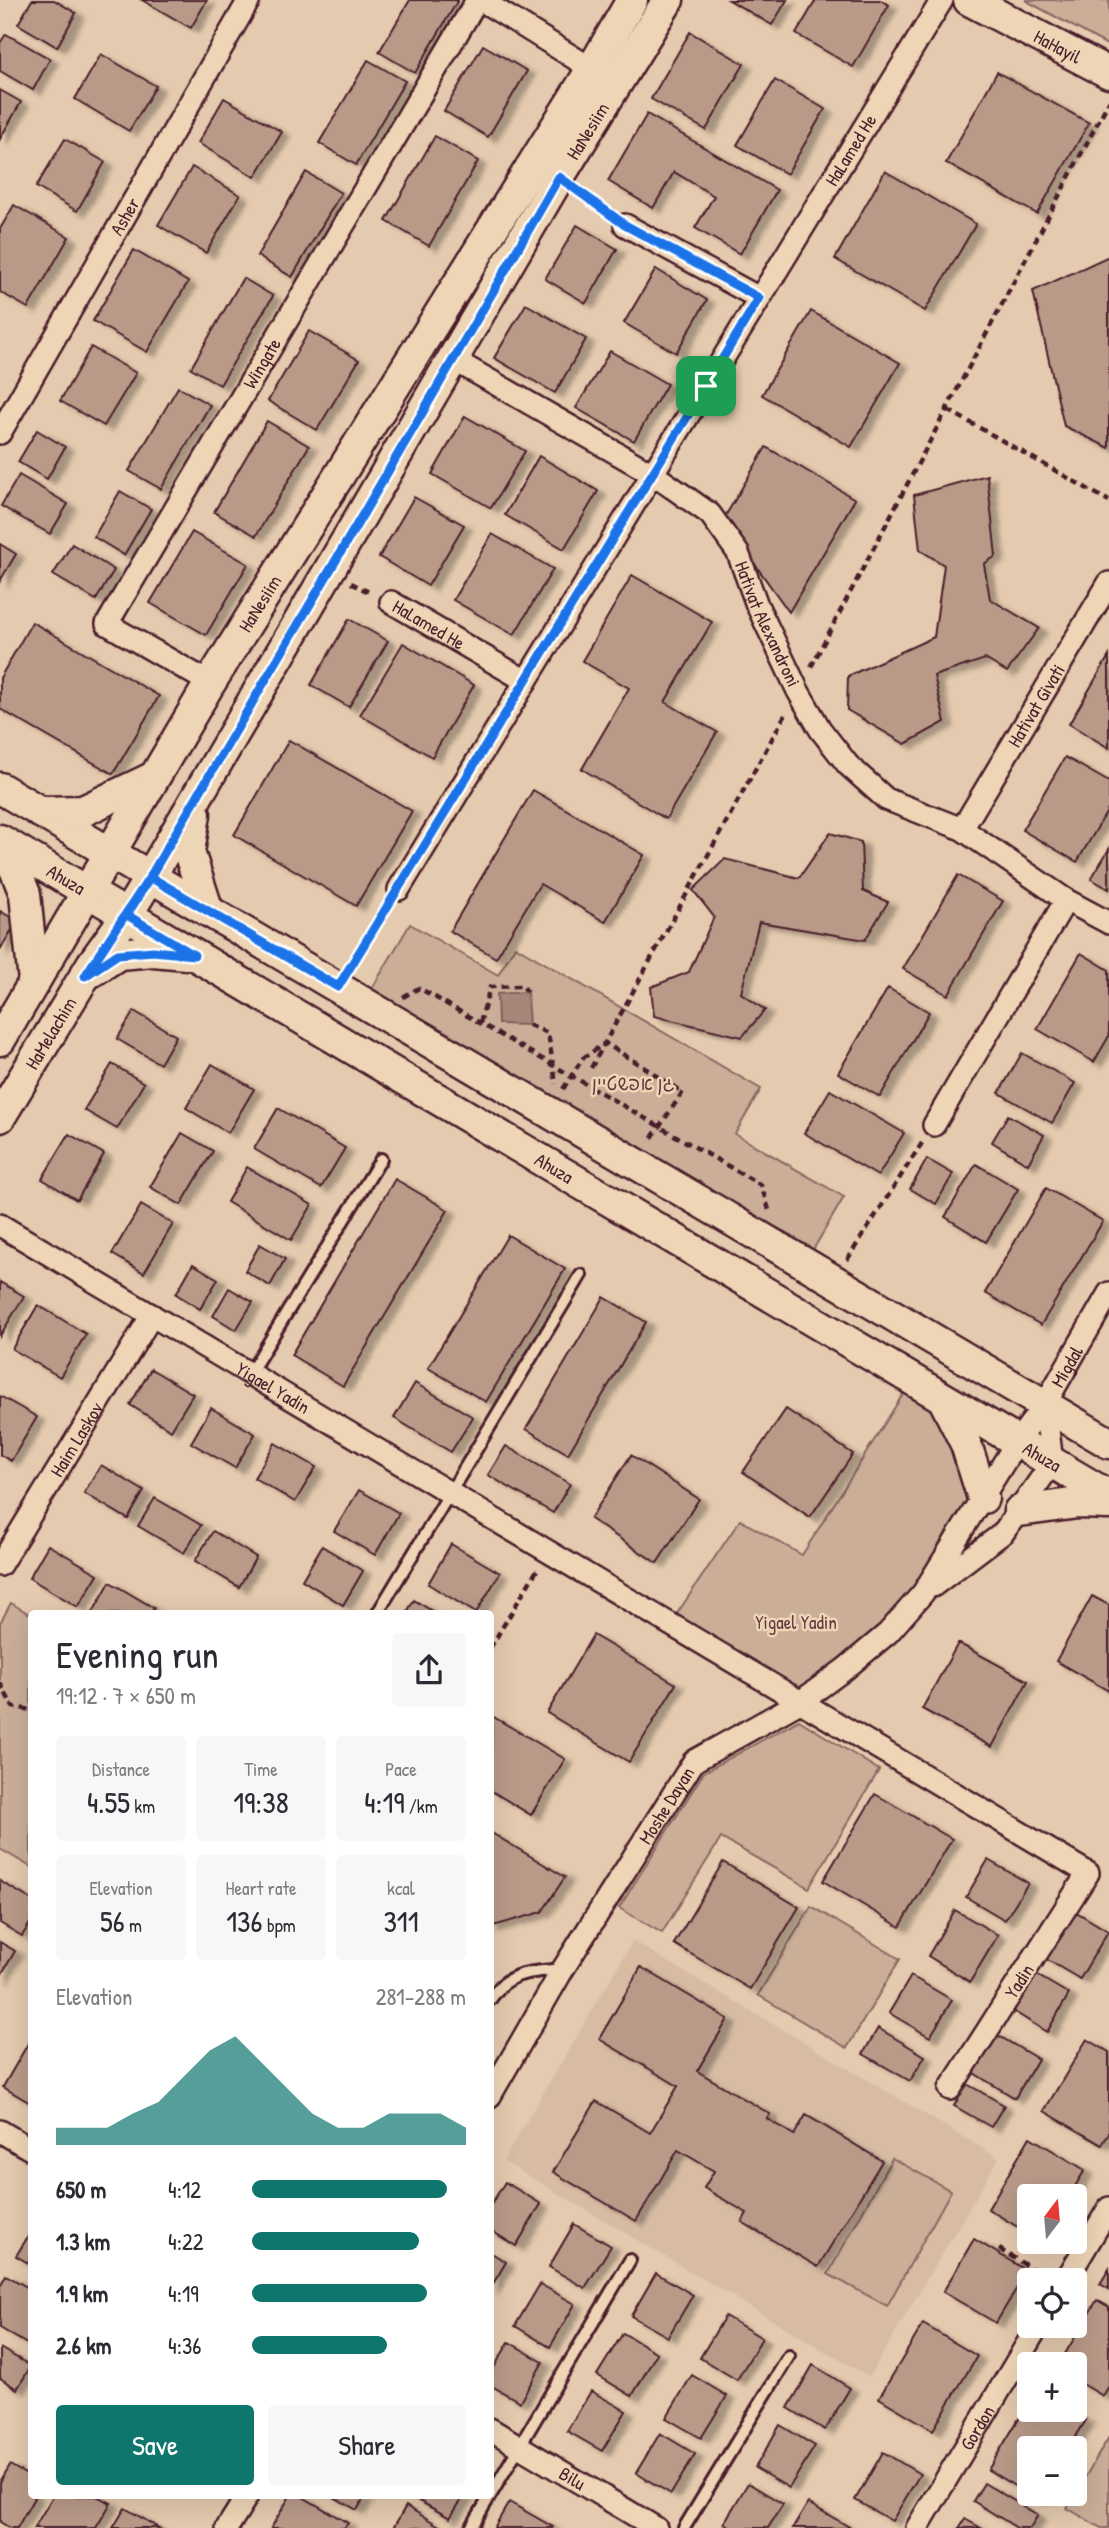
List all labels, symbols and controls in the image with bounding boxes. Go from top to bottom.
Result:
street label: HaHayil [1029,23,1087,70]
street label: HaNesiim [560,97,615,164]
street label: HaLamed He [819,109,882,191]
street label: Asher [104,192,146,240]
street label: Wingate [237,333,287,393]
pin [676,356,736,416]
icon: arrive [687,367,725,405]
street label: Hativat Alexandroni [729,558,807,691]
street label: HaNesiim [232,570,287,637]
street label: HaLamed He [388,593,470,656]
street label: Hativat Givati [1001,659,1071,752]
street label: Ahuza [42,858,91,901]
street label: HaMelachim [19,992,82,1074]
park label: גן אפשטיין [592,1070,675,1096]
street label: Ahuza [530,1146,579,1190]
street label: Migdal [1044,1340,1089,1392]
street label: Yigael Yadin [231,1356,315,1420]
street label: Haim Laskov [44,1397,109,1482]
street label: Ahuza [1018,1435,1067,1478]
park label: Yigael Yadin [755,1609,837,1635]
text: Evening run [56,1628,219,1680]
button: share [392,1633,466,1707]
text: 19:12 · 7 × 650 m [56,1680,196,1711]
text: Distance [92,1756,150,1782]
text: Time [244,1756,278,1782]
text: Pace [385,1756,417,1782]
street label: Moshe Dayan [632,1762,700,1849]
text: 4.55 [87,1782,130,1822]
text: 19:38 [233,1782,289,1822]
text: 4:19 [364,1782,404,1822]
text: km [130,1793,155,1819]
text: /km [404,1793,438,1819]
text: Elevation [89,1875,153,1901]
text: Heart rate [226,1875,296,1901]
text: kcal [387,1875,415,1901]
text: 56 [100,1901,125,1941]
text: 136 [226,1901,263,1941]
text: 311 [383,1901,419,1941]
text: m [125,1912,142,1938]
text: bpm [263,1912,296,1938]
street label: Yadin [998,1959,1040,2003]
text: Elevation [56,1981,132,2012]
text: 281–288 m [376,1981,466,2012]
text: 650 m [56,2174,106,2205]
text: 4:12 [168,2174,201,2205]
north arrow [1017,2184,1087,2254]
map controls [1017,2184,1087,2506]
text: 1.3 km [56,2226,110,2257]
text: 4:22 [168,2226,204,2257]
button: locate [1017,2268,1087,2338]
text: 1.9 km [56,2278,108,2309]
text: 4:19 [168,2278,199,2309]
text: 2.6 km [56,2330,111,2361]
text: 4:36 [168,2330,201,2361]
button: + [1017,2352,1087,2422]
street label: Gordon [954,2400,1001,2455]
button: Save [56,2405,254,2485]
button: Share [268,2405,466,2485]
button: − [1017,2436,1087,2506]
street label: Bilu [554,2460,591,2496]

